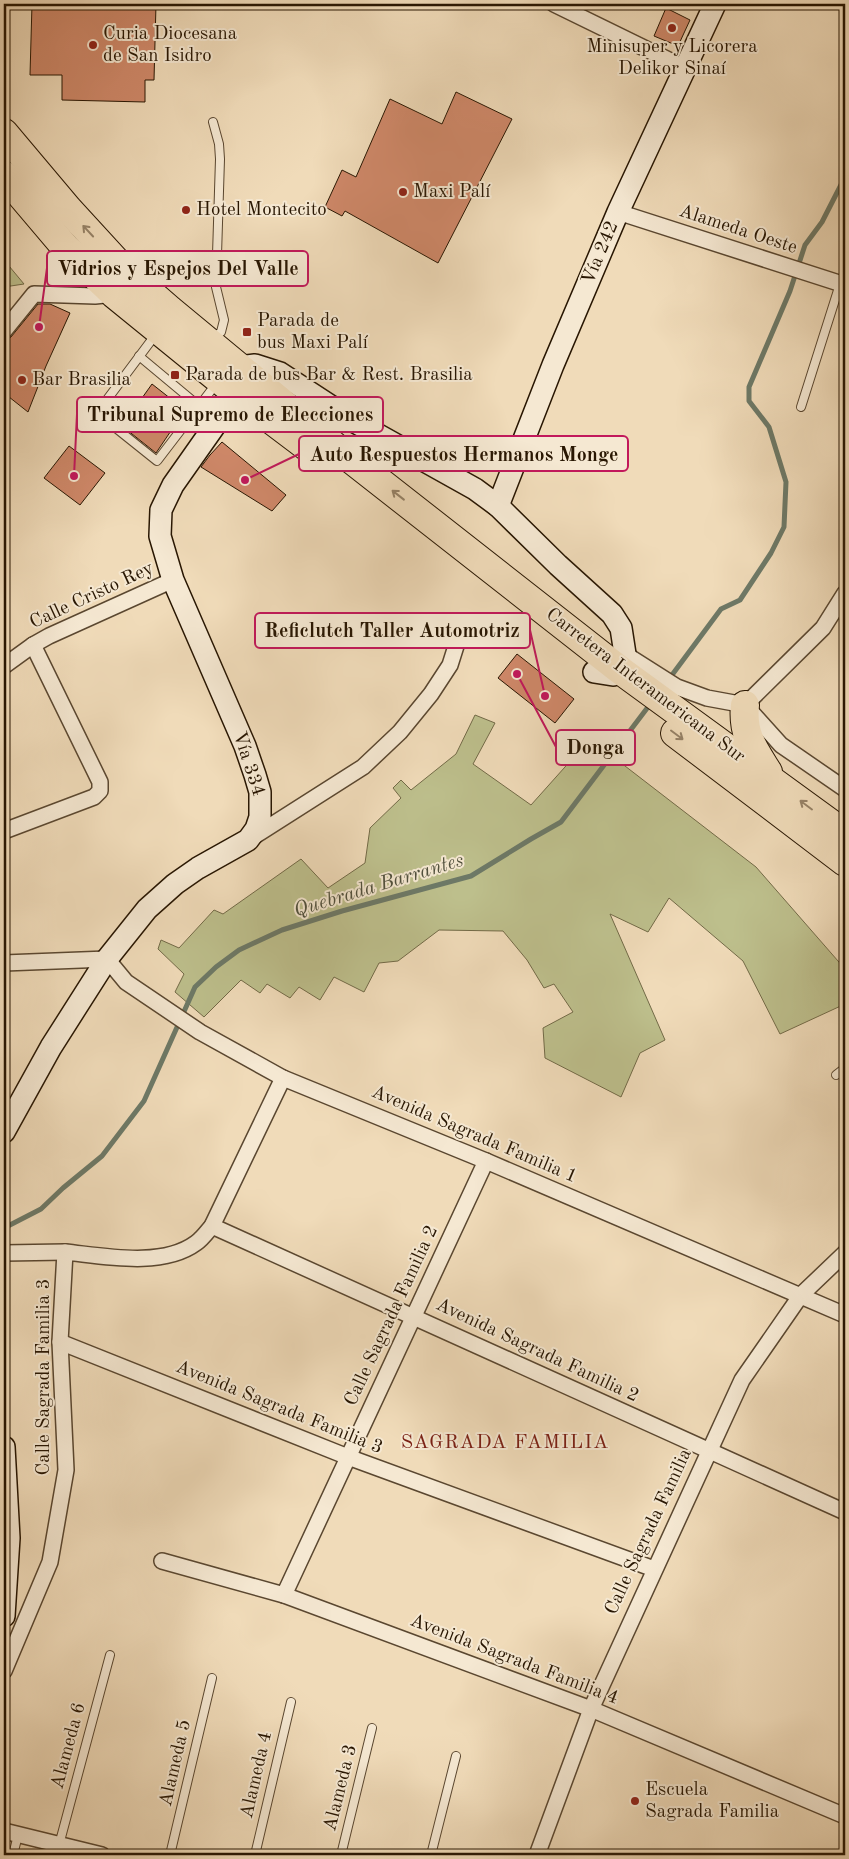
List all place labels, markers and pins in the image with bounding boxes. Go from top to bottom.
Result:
marker: Minisuper y Licorera Delikor Sinaí [666,22,678,34]
place label: Curia Diocesana de San Isidro [103,25,238,66]
place label: Minisuper y Licorera Delikor Sinaí [586,38,758,79]
marker: Curia Diocesana de San Isidro [87,39,99,51]
place label: Maxi Palí [413,183,491,202]
marker: Maxi Palí [397,186,409,198]
place label: Hotel Montecito [196,201,327,220]
marker: Hotel Montecito [180,204,192,216]
callout: Vidrios y Espejos Del Valle [47,251,308,286]
place label: Parada de bus Maxi Palí [257,312,369,353]
marker: Parada de bus Maxi Palí [241,326,253,338]
place label: Parada de bus Bar & Rest. Brasilia [185,366,473,385]
marker: Parada de bus Bar & Rest. Brasilia [169,369,181,381]
place label: Bar Brasilia [32,371,132,390]
marker: Bar Brasilia [16,374,28,386]
callout: Tribunal Supremo de Elecciones [77,397,383,432]
callout: Auto Respuestos Hermanos Monge [299,436,628,471]
callout: Reficlutch Taller Automotriz [255,613,530,648]
callout: Donga [556,730,635,765]
place label: Escuela Sagrada Familia [645,1781,780,1822]
marker: Escuela Sagrada Familia [629,1795,641,1807]

